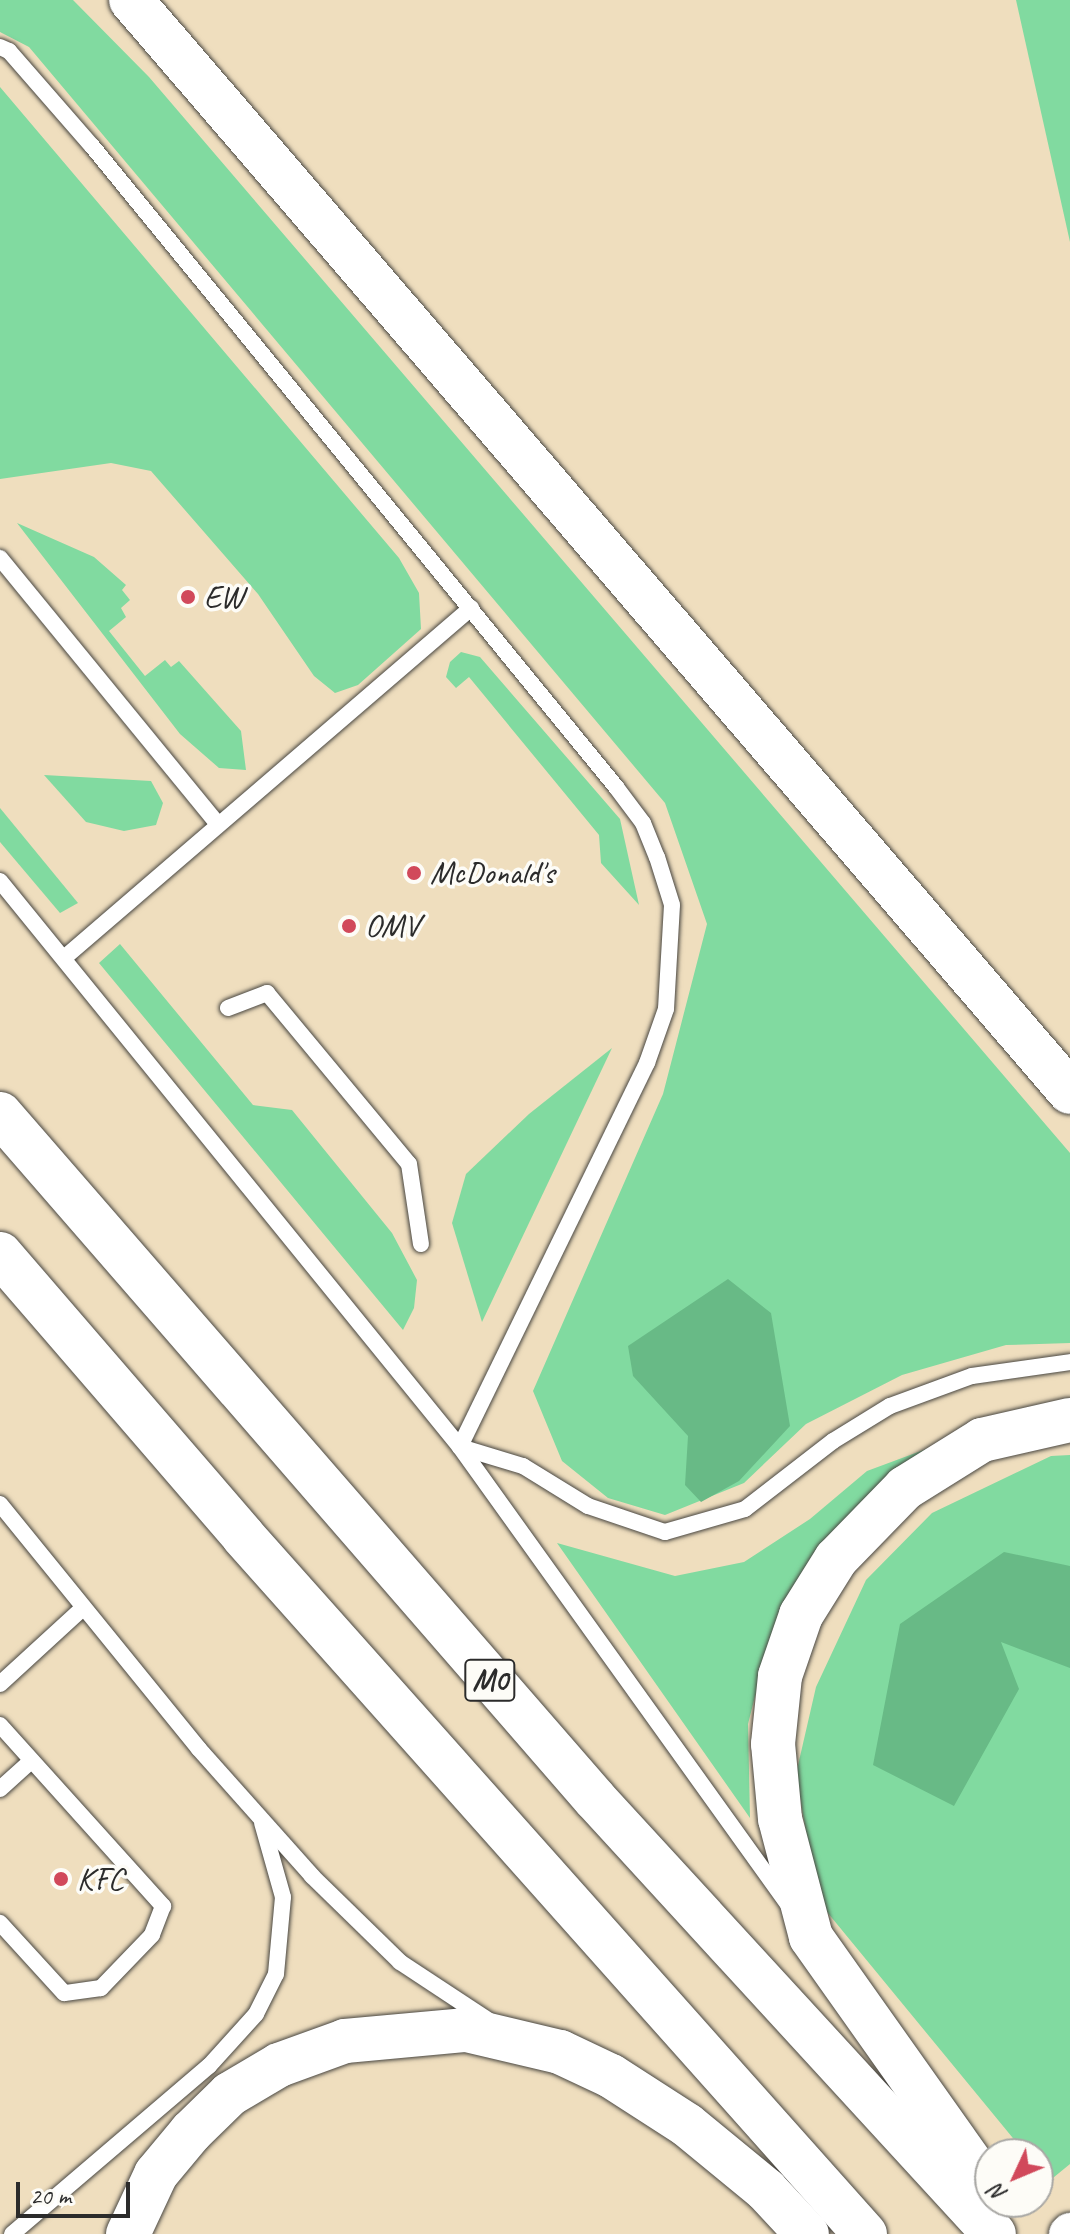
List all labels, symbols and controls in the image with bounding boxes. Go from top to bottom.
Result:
place label: EW [204,578,243,616]
marker: EW [179,588,197,606]
place label: McDonald's [430,854,554,892]
marker: McDonald's [405,864,423,882]
place label: OMV [365,907,420,945]
marker: OMV [340,917,358,935]
road number: M0 [464,1654,516,1706]
place label: KFC [77,1860,124,1898]
marker: KFC [52,1870,70,1888]
north arrow [974,2138,1054,2218]
scale bar [20,2166,134,2216]
text: N [983,2179,1013,2208]
text: 20 m [30,2181,71,2211]

